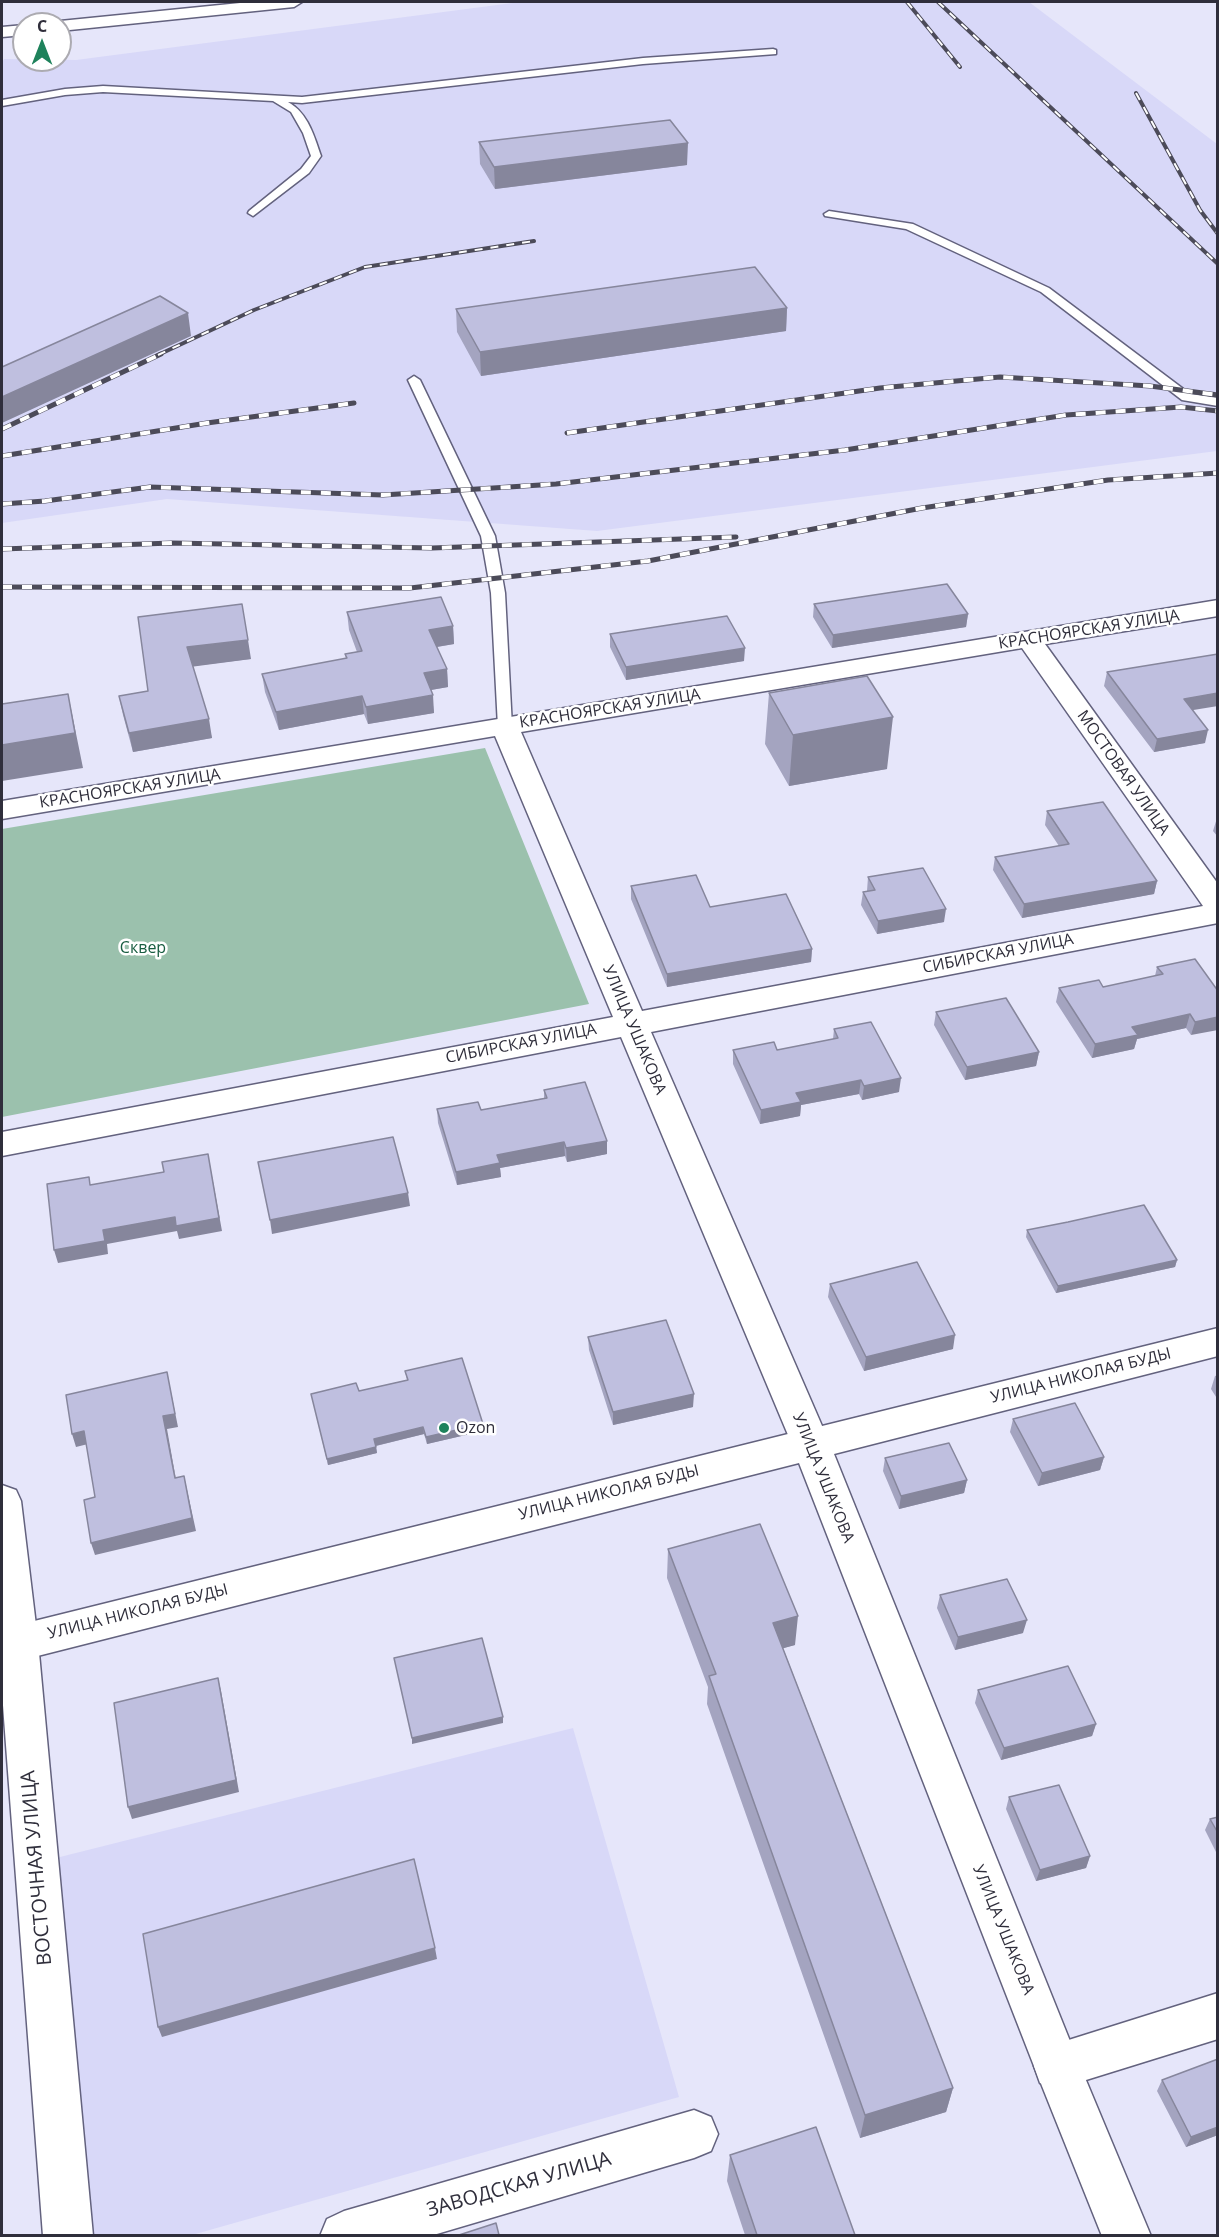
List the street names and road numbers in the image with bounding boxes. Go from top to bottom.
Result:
street label: КРАСНОЯРСКАЯ УЛИЦА [997,606,1181,654]
street label: КРАСНОЯРСКАЯ УЛИЦА [518,685,702,733]
street label: МОСТОВАЯ УЛИЦА [1073,707,1173,839]
street label: КРАСНОЯРСКАЯ УЛИЦА [38,765,222,813]
street label: СИБИРСКАЯ УЛИЦА [921,930,1075,978]
street label: УЛИЦА УШАКОВА [598,962,670,1098]
street label: СИБИРСКАЯ УЛИЦА [444,1020,598,1068]
street label: УЛИЦА НИКОЛАЯ БУДЫ [989,1344,1173,1408]
street label: УЛИЦА УШАКОВА [788,1410,858,1546]
street label: УЛИЦА НИКОЛАЯ БУДЫ [517,1461,701,1525]
street label: УЛИЦА НИКОЛАЯ БУДЫ [46,1580,230,1644]
street label: ВОСТОЧНАЯ УЛИЦА [17,1769,57,1967]
street label: УЛИЦА УШАКОВА [968,1862,1038,1998]
street label: ЗАВОДСКАЯ УЛИЦА [424,2147,614,2223]

